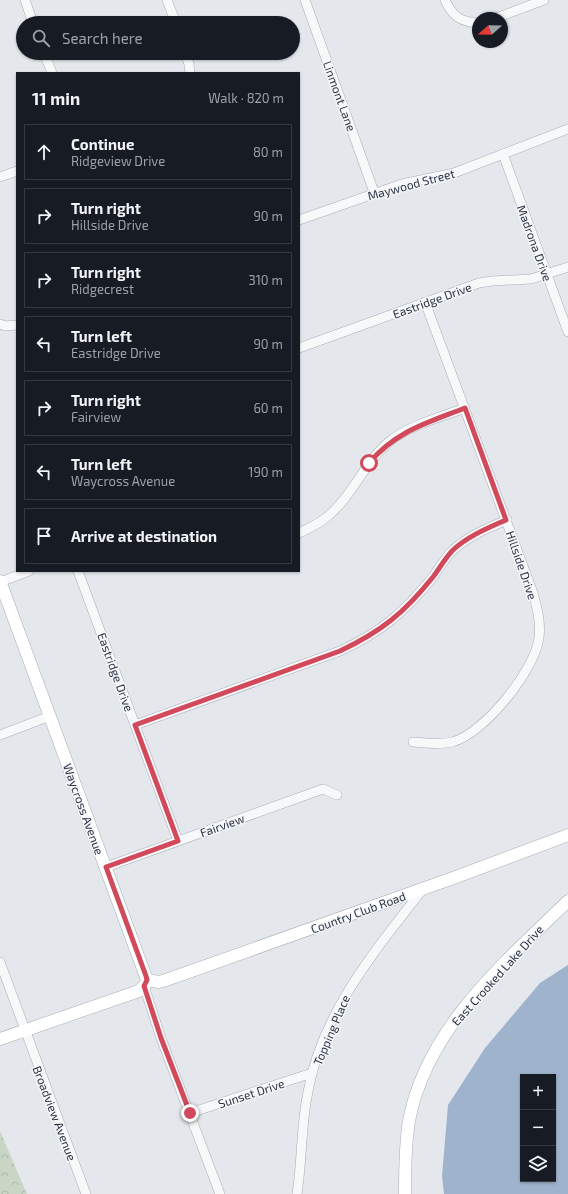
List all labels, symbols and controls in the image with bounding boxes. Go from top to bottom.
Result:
north arrow [472,12,508,48]
search box [16,16,300,60]
icon: search [30,27,52,49]
text: Search here [62,29,143,47]
street label: Linmont Lane [321,59,359,133]
text: 11 min [32,88,80,108]
text: Walk · 820 m [208,90,284,106]
text: Continue [71,135,134,153]
icon: ahead [33,141,55,163]
text: 80 m [253,144,283,160]
text: Ridgeview Drive [71,153,165,169]
street label: Maywood Street [366,166,457,202]
text: Turn right [71,199,141,217]
street label: Madrona Drive [515,203,555,283]
icon: right [33,205,55,227]
text: 90 m [253,208,283,224]
text: Hillside Drive [71,217,149,233]
text: Turn right [71,263,141,281]
icon: right [33,269,55,291]
text: 310 m [248,272,283,288]
street label: Eastridge Drive [391,279,473,321]
text: Ridgecrest [71,281,134,297]
text: Turn left [71,327,132,345]
icon: left [33,333,55,355]
text: 90 m [253,336,283,352]
text: Eastridge Drive [71,345,161,361]
text: Turn right [71,391,141,409]
icon: right [33,397,55,419]
text: 60 m [253,400,283,416]
text: Fairview [71,409,121,425]
route start [360,454,378,472]
text: Turn left [71,455,132,473]
icon: left [33,461,55,483]
text: 190 m [248,464,283,480]
text: Waycross Avenue [71,473,175,489]
icon: arrive [33,525,55,547]
text: Arrive at destination [71,527,217,545]
street label: Hillside Drive [504,529,540,601]
street label: Eastridge Drive [95,631,137,713]
street label: Waycross Avenue [61,761,107,857]
street label: Fairview [198,810,246,839]
street label: Country Club Road [309,888,407,936]
street label: East Crooked Lake Drive [448,922,546,1028]
street label: Topping Place [310,993,352,1067]
street label: Broadview Avenue [30,1064,80,1162]
map controls [520,1074,556,1182]
button: + [520,1074,556,1110]
street label: Sunset Drive [216,1076,286,1110]
route end [181,1104,199,1122]
button: − [520,1110,556,1146]
button: layers [520,1146,556,1182]

